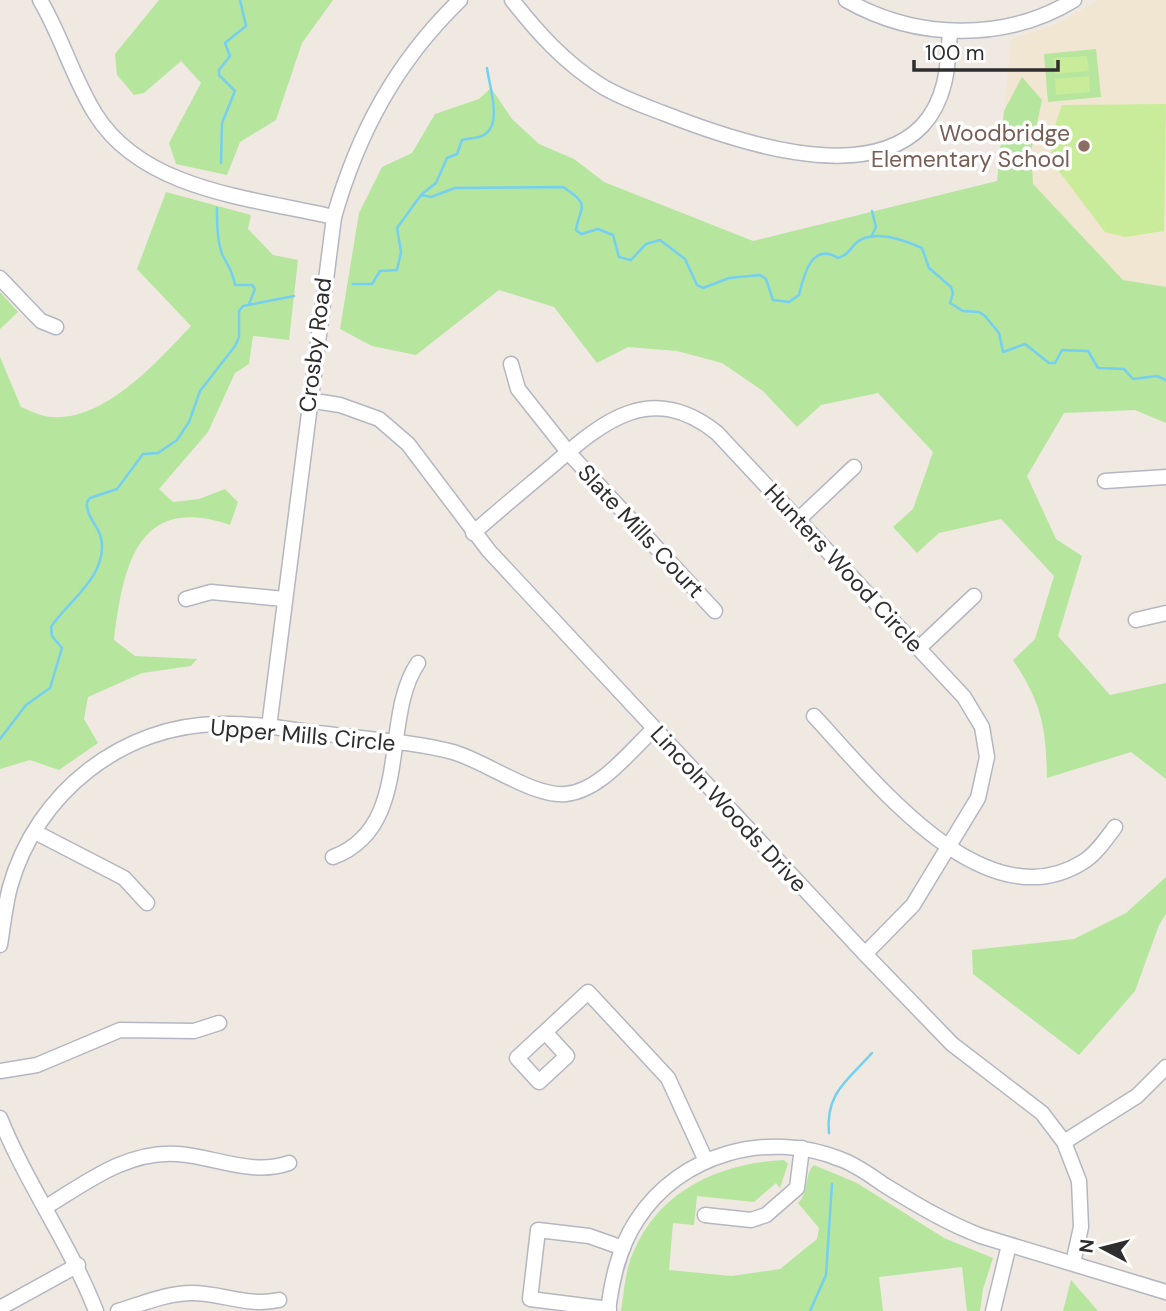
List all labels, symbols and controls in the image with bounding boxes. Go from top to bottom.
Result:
scale bar [914,28,1058,72]
text: 100 m [925,39,985,67]
place label: Woodbridge Elementary School [871,118,1070,174]
marker: Woodbridge Elementary School [1076,138,1092,154]
street label: Crosby Road [292,276,338,414]
street label: Slate Mills Court [571,458,711,604]
street label: Hunters Wood Circle [758,477,930,659]
street label: Upper Mills Circle [209,712,397,758]
street label: Lincoln Woods Drive [644,719,814,899]
north arrow [1068,1213,1138,1283]
text: N [1073,1238,1100,1254]

